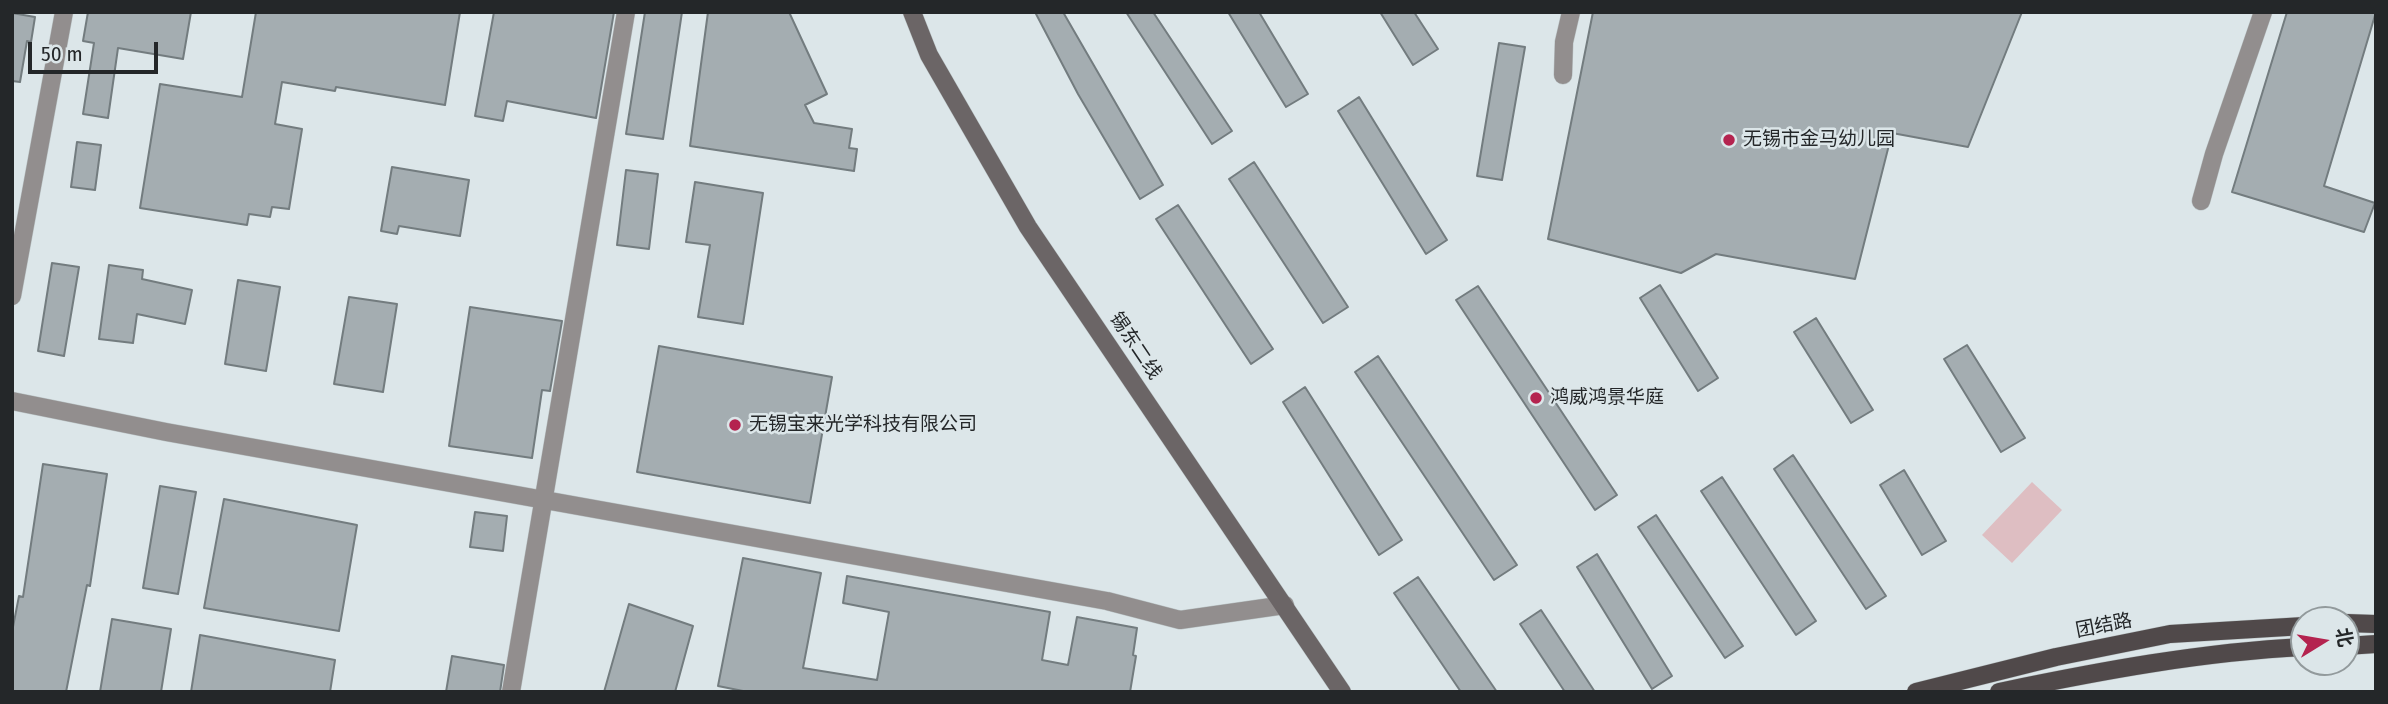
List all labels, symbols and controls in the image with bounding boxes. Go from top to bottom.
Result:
scale bar [32,28,161,72]
text: 50 m [41,41,83,67]
place label: 无锡市金马幼儿园 [1743,129,1895,151]
marker: 无锡市金马幼儿园 [1721,132,1737,148]
street label: 锡东二线 [1104,308,1166,384]
place label: 鸿威鸿景华庭 [1550,387,1664,409]
marker: 鸿威鸿景华庭 [1528,390,1544,406]
place label: 无锡宝来光学科技有限公司 [749,414,977,436]
marker: 无锡宝来光学科技有限公司 [727,417,743,433]
north arrow [2290,606,2360,676]
street label: 团结路 [2074,609,2134,643]
text: 北 [2331,626,2357,649]

